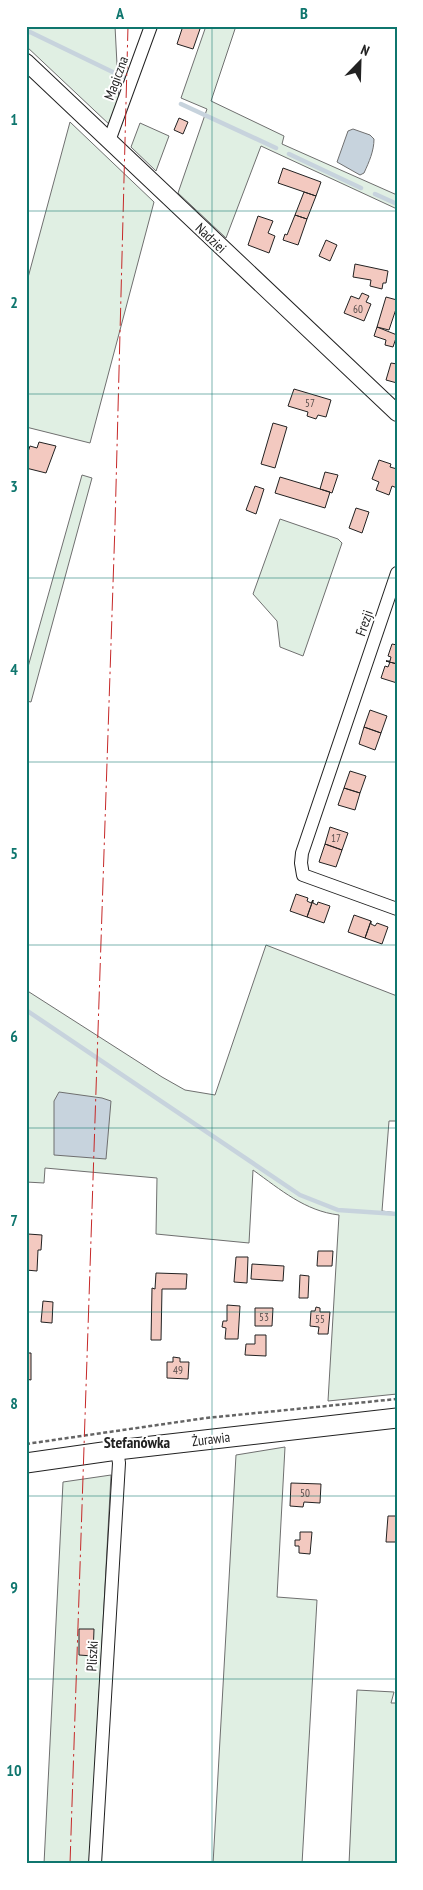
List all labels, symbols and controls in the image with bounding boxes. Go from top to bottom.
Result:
text: A [115,3,125,23]
text: B [300,3,308,23]
north arrow [336,38,386,88]
text: N [358,40,372,60]
street label: Magiczna [100,54,132,102]
text: 1 [10,109,18,129]
street label: Nadziei [192,219,230,257]
text: 2 [10,292,18,312]
house number: 60 [353,302,363,316]
house number: 57 [305,396,315,410]
text: 3 [10,476,18,496]
street label: Frezji [351,608,377,638]
text: 4 [10,659,18,679]
house number: 17 [331,831,341,845]
text: 5 [10,843,18,863]
text: 6 [10,1026,18,1046]
text: 7 [10,1210,18,1230]
house number: 53 [259,1310,269,1324]
house number: 55 [315,1312,325,1326]
house number: 49 [173,1363,183,1377]
text: 8 [10,1393,18,1413]
street label: Żurawia [191,1428,231,1450]
district label: Stefanówka [104,1432,171,1452]
house number: 50 [300,1486,310,1500]
text: 9 [10,1577,18,1597]
street label: Pliszki [82,1640,102,1672]
text: 10 [6,1760,22,1780]

